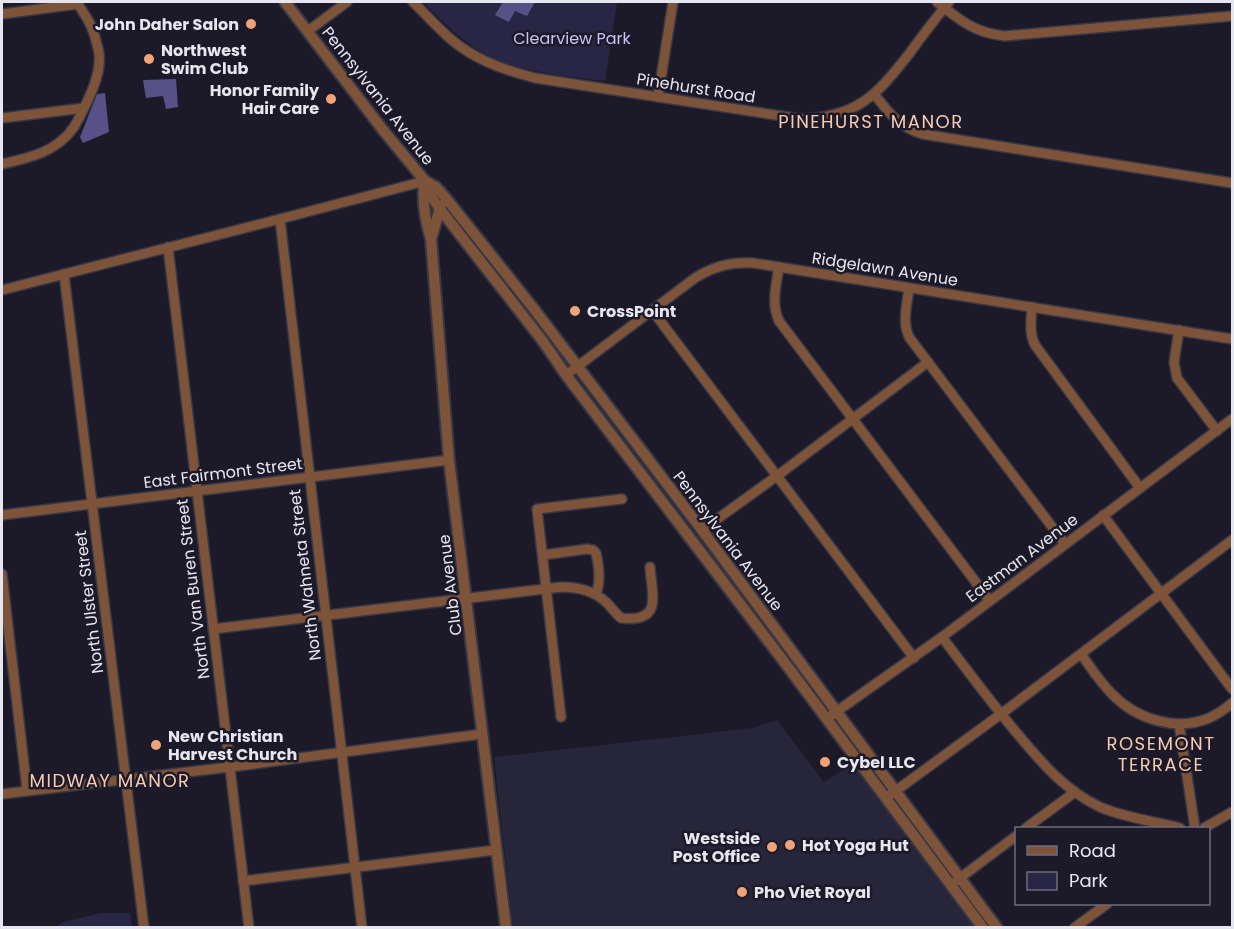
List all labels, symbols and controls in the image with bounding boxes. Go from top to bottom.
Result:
place label: John Daher Salon [95,13,239,36]
marker: John Daher Salon [244,17,258,31]
street label: Pennsylvania Avenue [317,22,439,170]
park label: Clearview Park [513,27,632,50]
place label: Northwest Swim Club [161,39,248,80]
marker: Northwest Swim Club [142,52,156,66]
street label: Pinehurst Road [635,67,757,109]
place label: Honor Family Hair Care [210,79,320,120]
marker: Honor Family Hair Care [324,92,338,106]
district label: PINEHURST MANOR [778,109,964,134]
street label: Ridgelawn Avenue [810,246,960,292]
place label: CrossPoint [587,300,676,323]
marker: CrossPoint [568,304,582,318]
street label: East Fairmont Street [142,452,304,494]
street label: Pennsylvania Avenue [668,466,788,616]
street label: North Wahneta Street [283,488,327,662]
street label: North Van Buren Street [171,497,215,680]
street label: Eastman Avenue [961,508,1083,608]
street label: North Ulster Street [69,529,109,675]
street label: Club Avenue [432,533,468,637]
place label: New Christian Harvest Church [168,725,297,766]
district label: ROSEMONT TERRACE [1107,731,1215,777]
marker: New Christian Harvest Church [149,738,163,752]
place label: Cybel LLC [837,751,916,774]
marker: Cybel LLC [818,755,832,769]
district label: MIDWAY MANOR [29,768,191,793]
place label: Westside Post Office [673,827,760,868]
legend [1015,827,1210,905]
place label: Hot Yoga Hut [802,834,909,857]
marker: Hot Yoga Hut [783,838,797,852]
text: Road [1069,838,1116,863]
marker: Westside Post Office [765,840,779,854]
text: Park [1069,868,1108,893]
place label: Pho Viet Royal [754,881,871,904]
marker: Pho Viet Royal [735,885,749,899]

